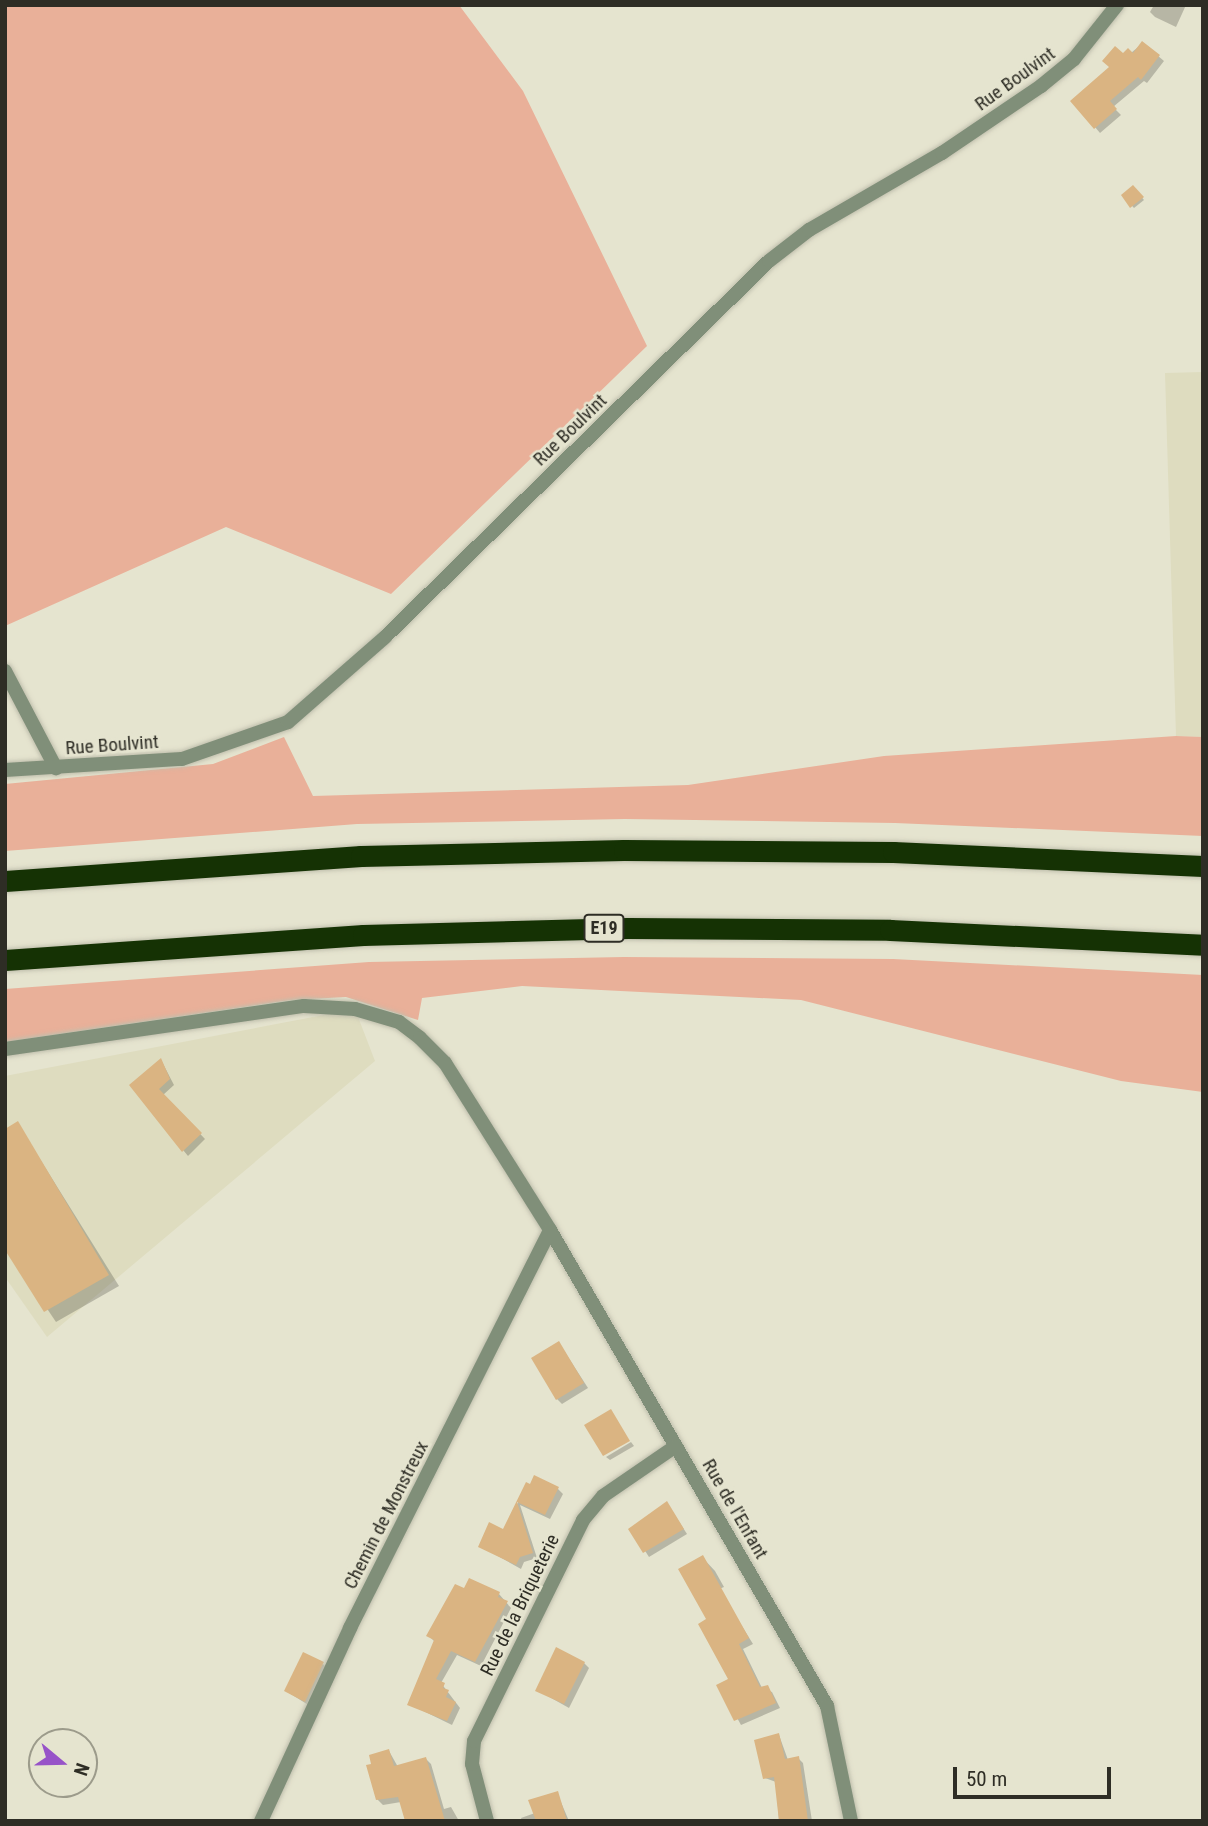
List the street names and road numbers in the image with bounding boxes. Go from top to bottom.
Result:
street label: Rue Boulvint [971,42,1059,116]
street label: Rue Boulvint [529,389,611,471]
street label: Rue Boulvint [65,730,159,760]
road number: E19 [583,914,625,943]
street label: Chemin de Monstreux [339,1437,433,1593]
street label: Rue de l'Enfant [697,1455,773,1563]
street label: Rue de la Briqueterie [476,1530,564,1680]

